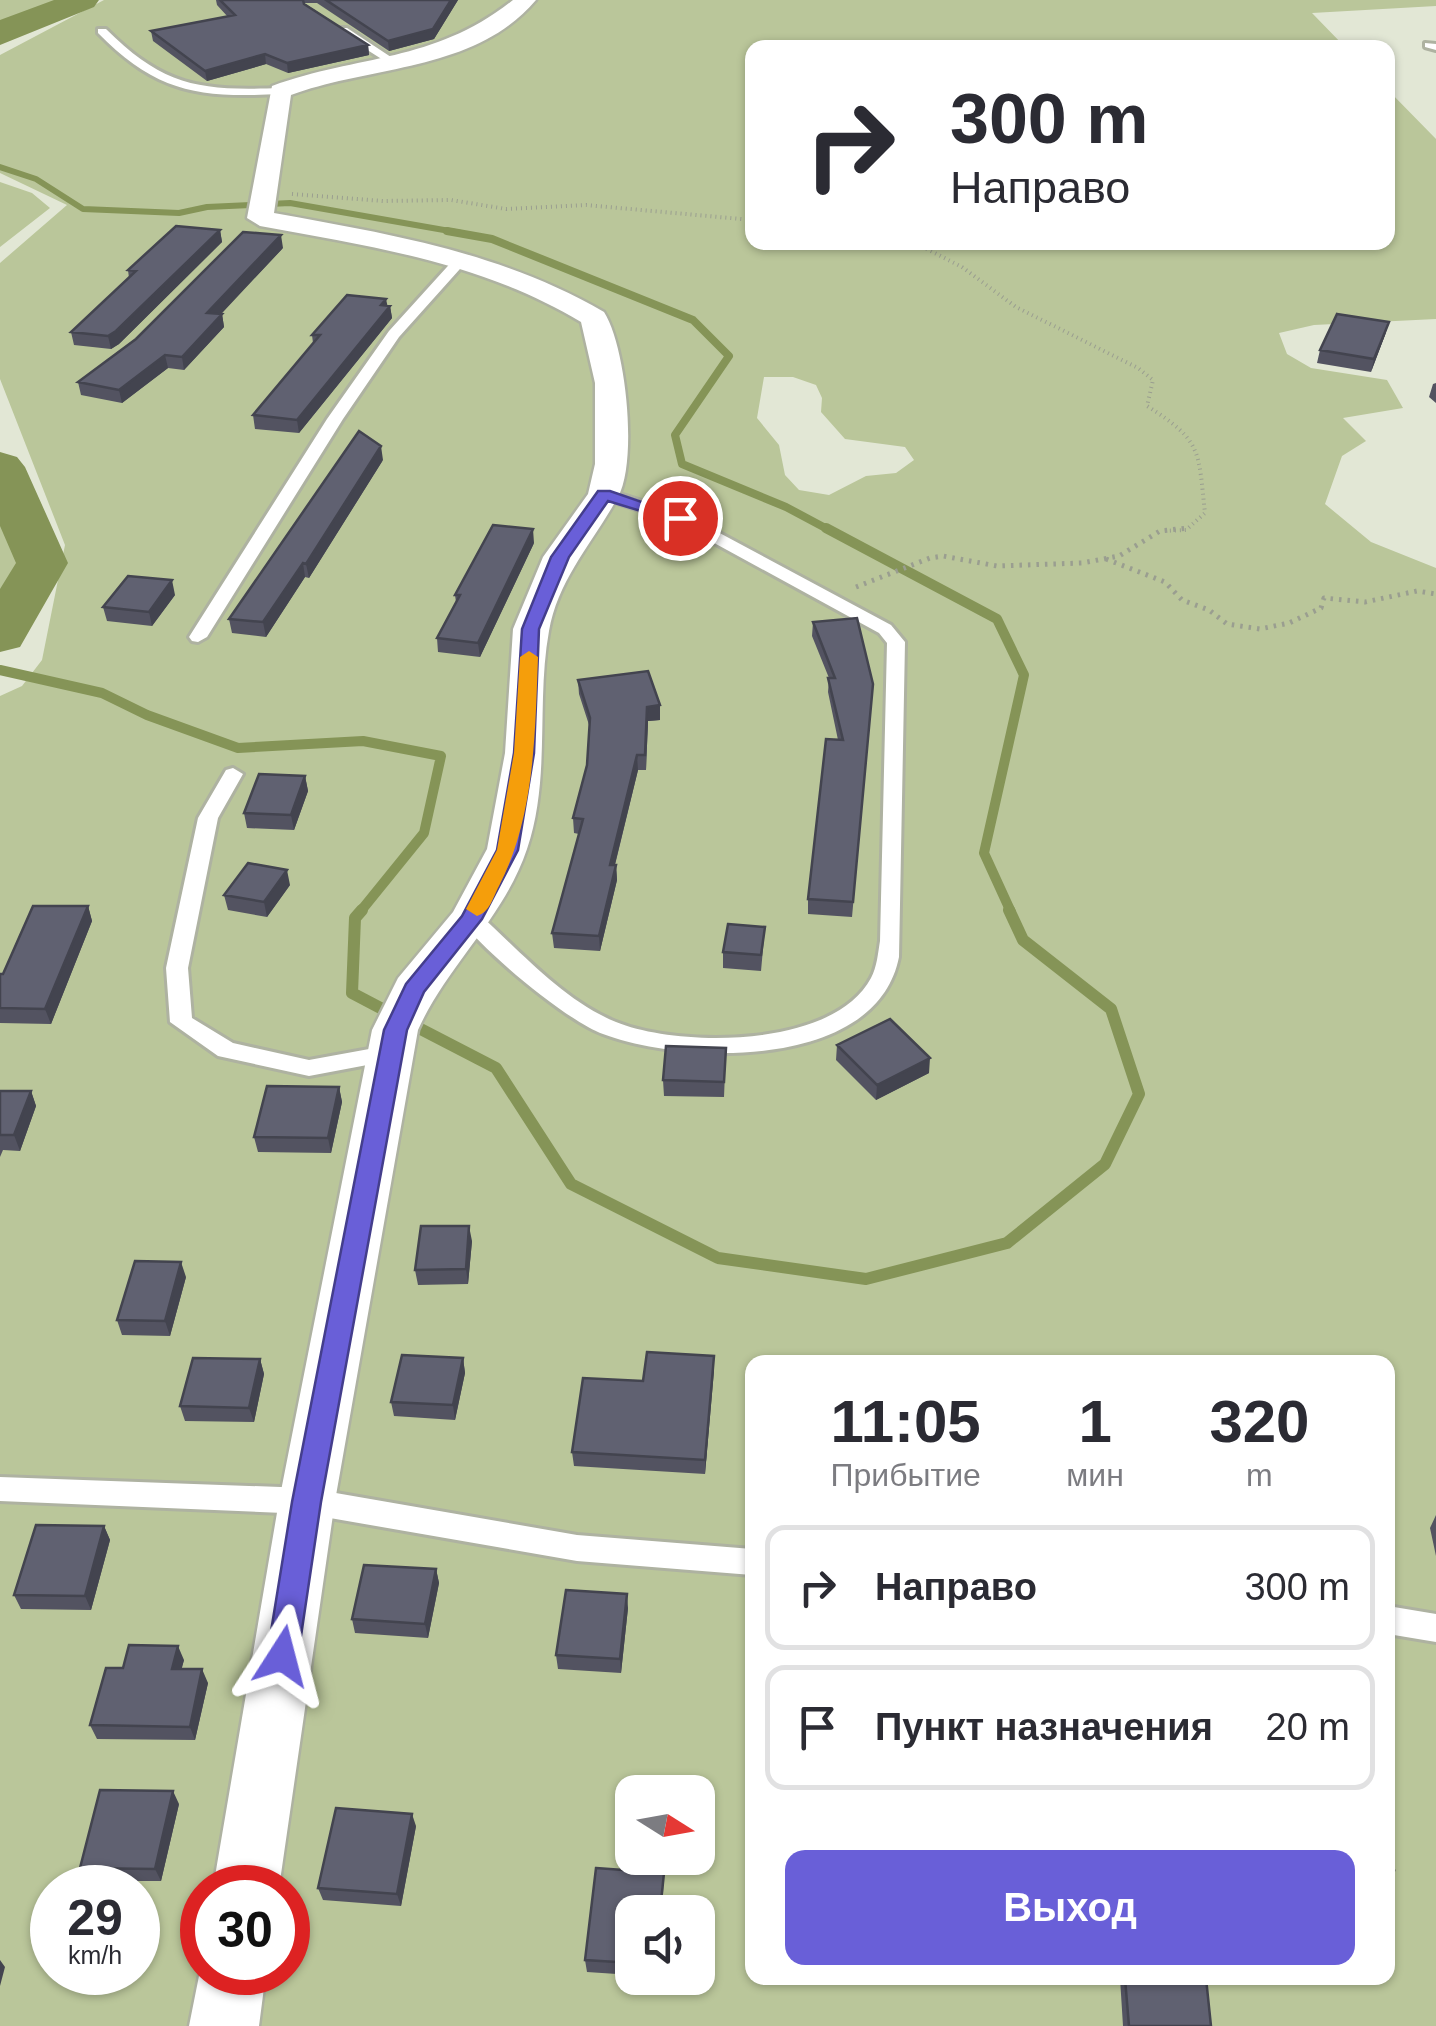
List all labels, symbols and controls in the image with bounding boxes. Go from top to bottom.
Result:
icon: right [785,80,915,210]
text: 300 m [950,80,1148,158]
text: Направо [950,162,1130,213]
pin [638,476,723,561]
icon: arrive [653,491,708,546]
text: 11:05 [831,1388,981,1455]
text: 1 [1078,1388,1112,1455]
text: 320 [1209,1388,1309,1455]
text: Прибытие [831,1457,981,1493]
text: мин [1066,1457,1124,1493]
text: m [1246,1457,1273,1493]
icon: right [790,1560,845,1615]
text: Направо [875,1566,1037,1608]
text: 300 m [1244,1566,1350,1608]
position arrow [230,1604,334,1708]
icon: arrive [790,1700,845,1755]
text: Пункт назначения [875,1706,1213,1748]
text: 20 m [1266,1706,1350,1748]
north arrow [615,1775,715,1875]
map controls [615,1775,715,1995]
button: Выход [785,1850,1355,1965]
speed limit sign: 30 [180,1865,310,1995]
text: 29 [67,1890,123,1946]
button: sound [615,1895,715,1995]
text: km/h [68,1941,122,1969]

